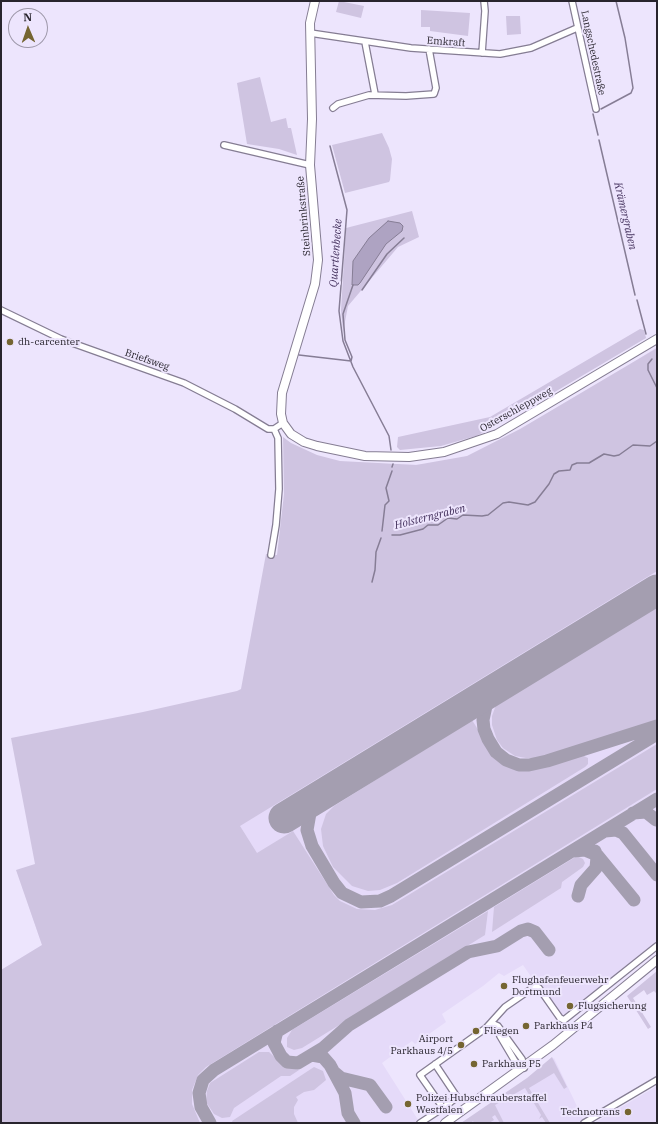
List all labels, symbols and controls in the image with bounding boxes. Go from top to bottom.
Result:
north arrow [8,8,48,48]
street label: Langschedestraße [578,9,608,97]
text: N [23,10,32,24]
street label: Emkraft [426,35,466,49]
street label: Steinbrinkstraße [295,176,313,256]
water label: Krämergraben [611,181,639,251]
water label: Quartlenbecke [327,218,345,288]
place label: dh-carcenter [18,336,80,348]
marker: dh-carcenter [5,337,15,347]
street label: Briefsweg [123,347,171,373]
street label: Osterschleppweg [478,385,554,435]
water label: Holsterngraben [393,502,467,532]
place label: Flughafenfeuerwehr Dortmund [512,974,608,998]
marker: Flughafenfeuerwehr Dortmund [499,981,509,991]
place label: Flugsicherung [578,1000,646,1012]
marker: Flugsicherung [565,1001,575,1011]
place label: Parkhaus P4 [534,1020,593,1032]
marker: Parkhaus P4 [521,1021,531,1031]
place label: Fliegen [484,1025,519,1037]
marker: Fliegen [471,1026,481,1036]
place label: Airport Parkhaus 4/5 [390,1033,453,1056]
marker: Airport Parkhaus 4/5 [456,1040,466,1050]
place label: Parkhaus P5 [482,1058,541,1070]
marker: Parkhaus P5 [469,1059,479,1069]
place label: Polizei Hubschrauberstaffel Westfalen [416,1092,547,1116]
marker: Polizei Hubschrauberstaffel Westfalen [403,1099,413,1109]
place label: Technotrans [560,1106,620,1118]
marker: Technotrans [623,1107,633,1117]

